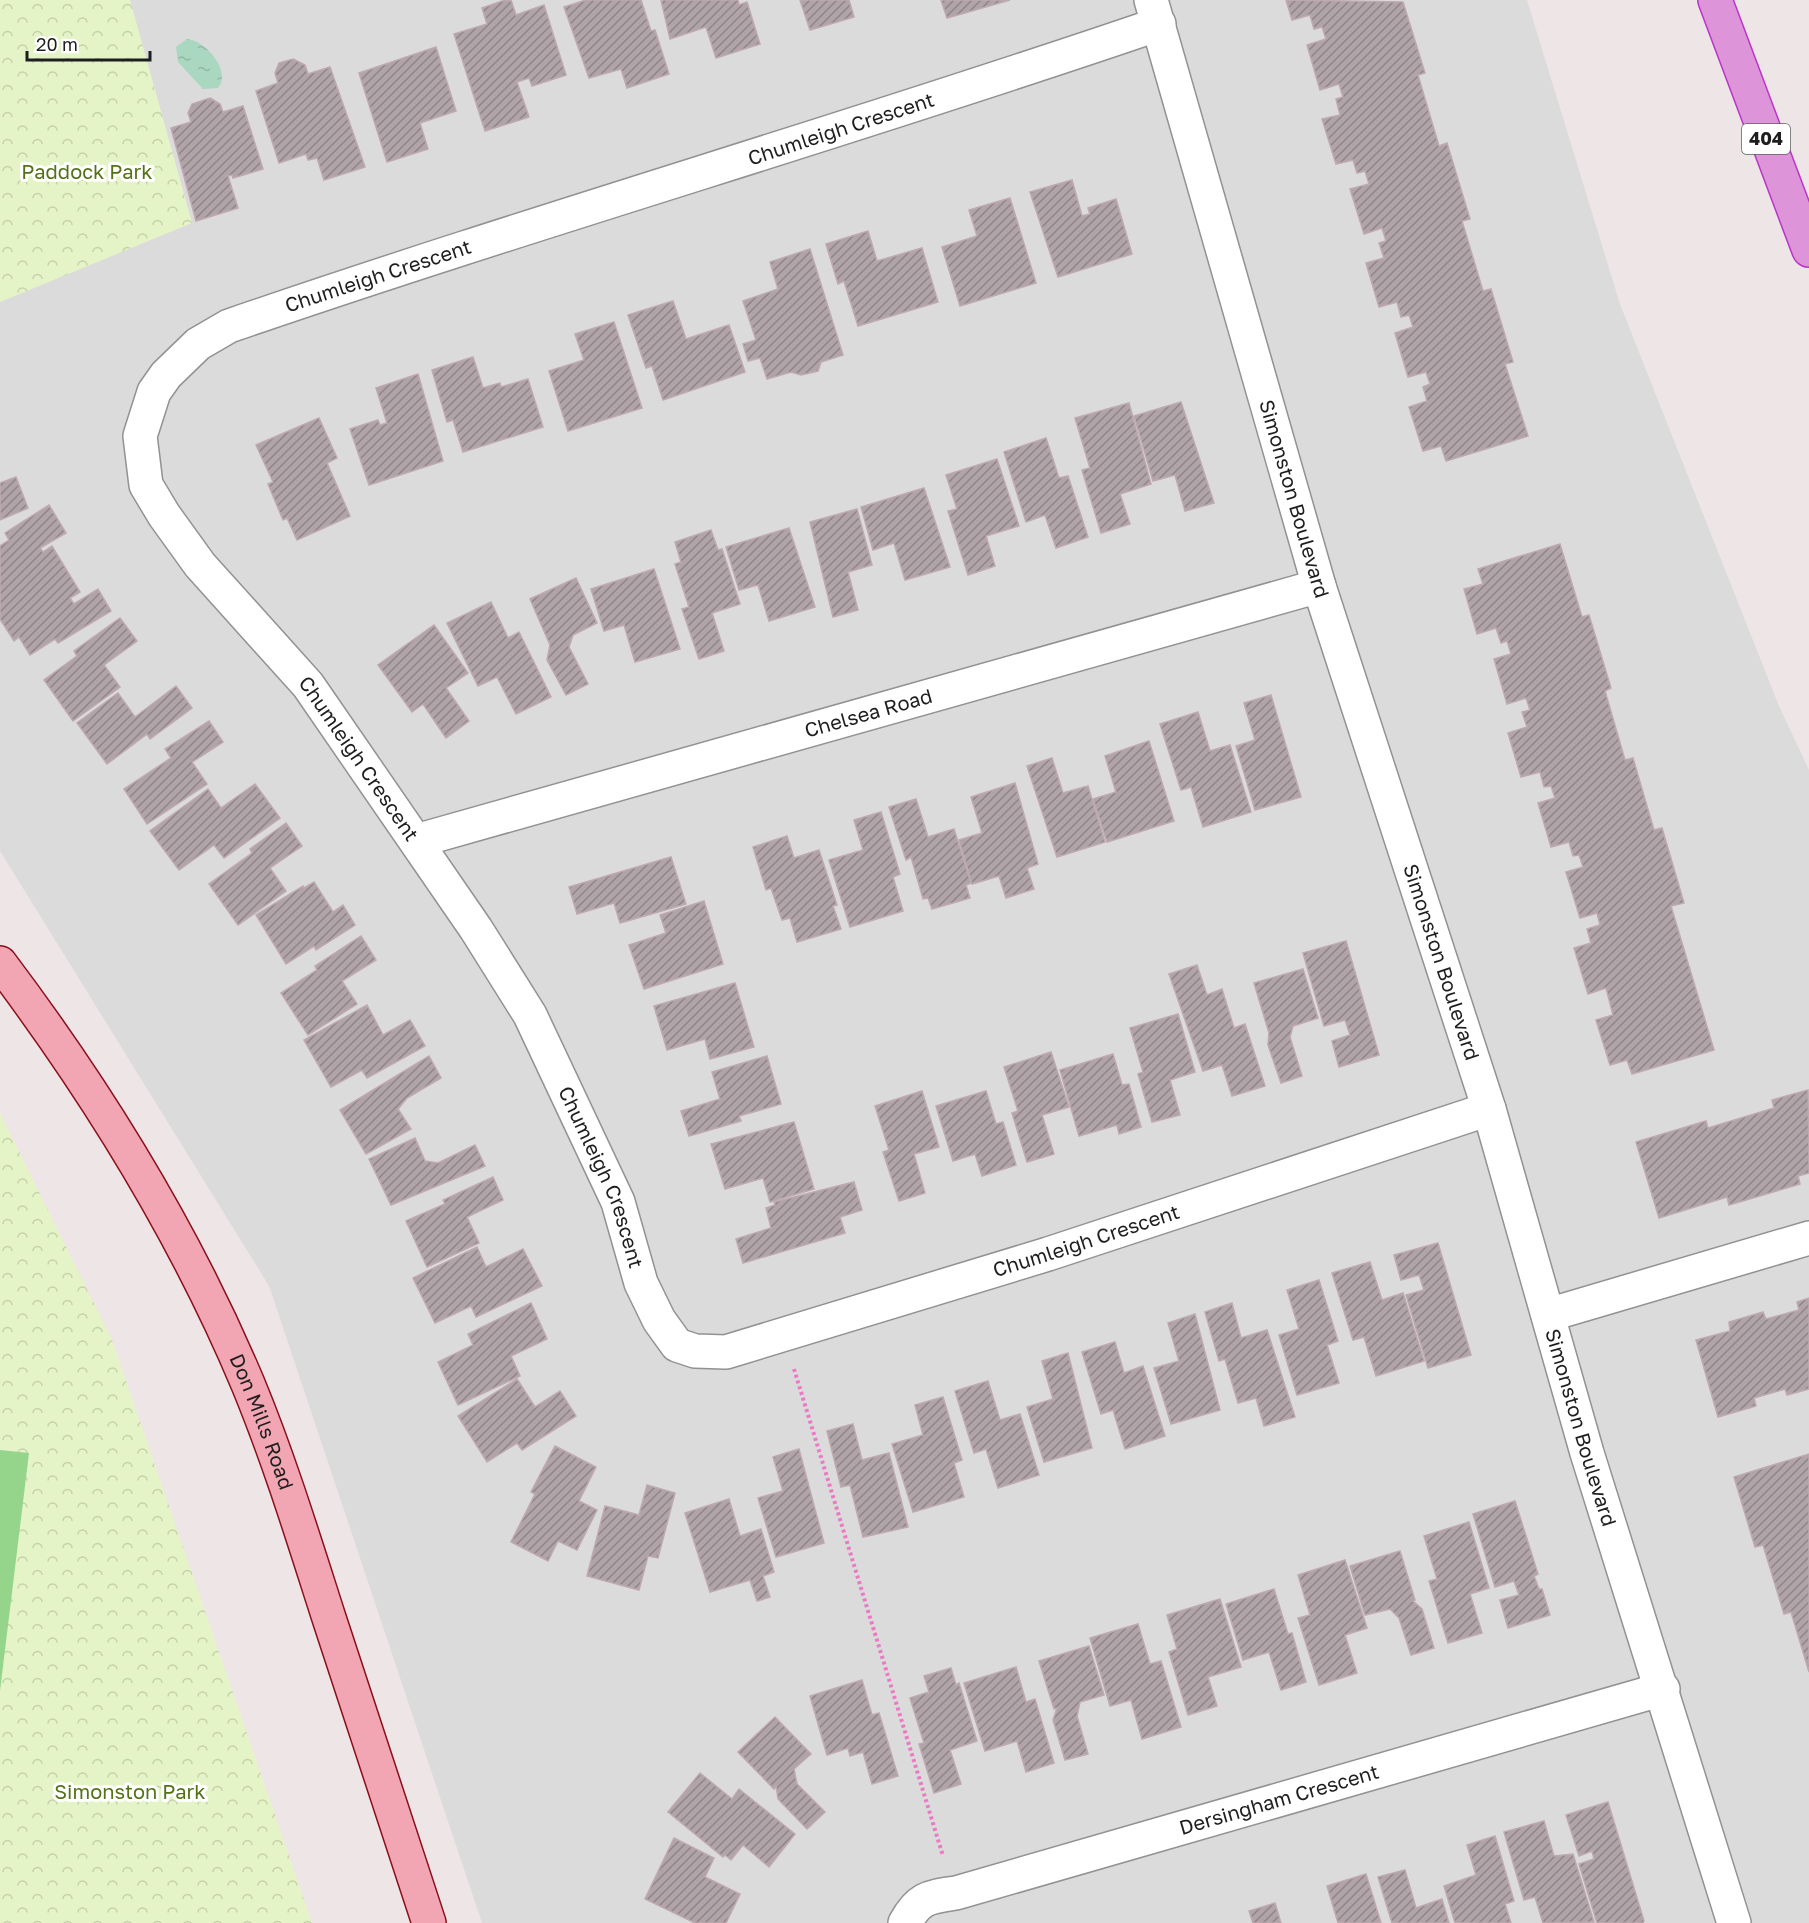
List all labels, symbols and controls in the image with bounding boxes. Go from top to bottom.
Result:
scale bar [27,24,150,62]
text: 20 m [36,33,78,55]
street label: Chumleigh Crescent [745,87,937,170]
road number: 404 [1742,124,1790,154]
park label: Paddock Park [21,159,153,183]
street label: Chumleigh Crescent [282,234,474,317]
street label: Simonston Boulevard [1255,397,1335,601]
street label: Chumleigh Crescent [295,670,425,845]
street label: Chelsea Road [802,683,935,742]
street label: Simonston Boulevard [1399,861,1485,1063]
street label: Chumleigh Crescent [554,1082,649,1271]
street label: Chumleigh Crescent [990,1199,1182,1281]
street label: Simonston Boulevard [1541,1326,1622,1529]
street label: Don Mills Road [225,1350,299,1492]
street label: Dersingham Crescent [1176,1759,1381,1839]
park label: Simonston Park [54,1779,206,1803]

